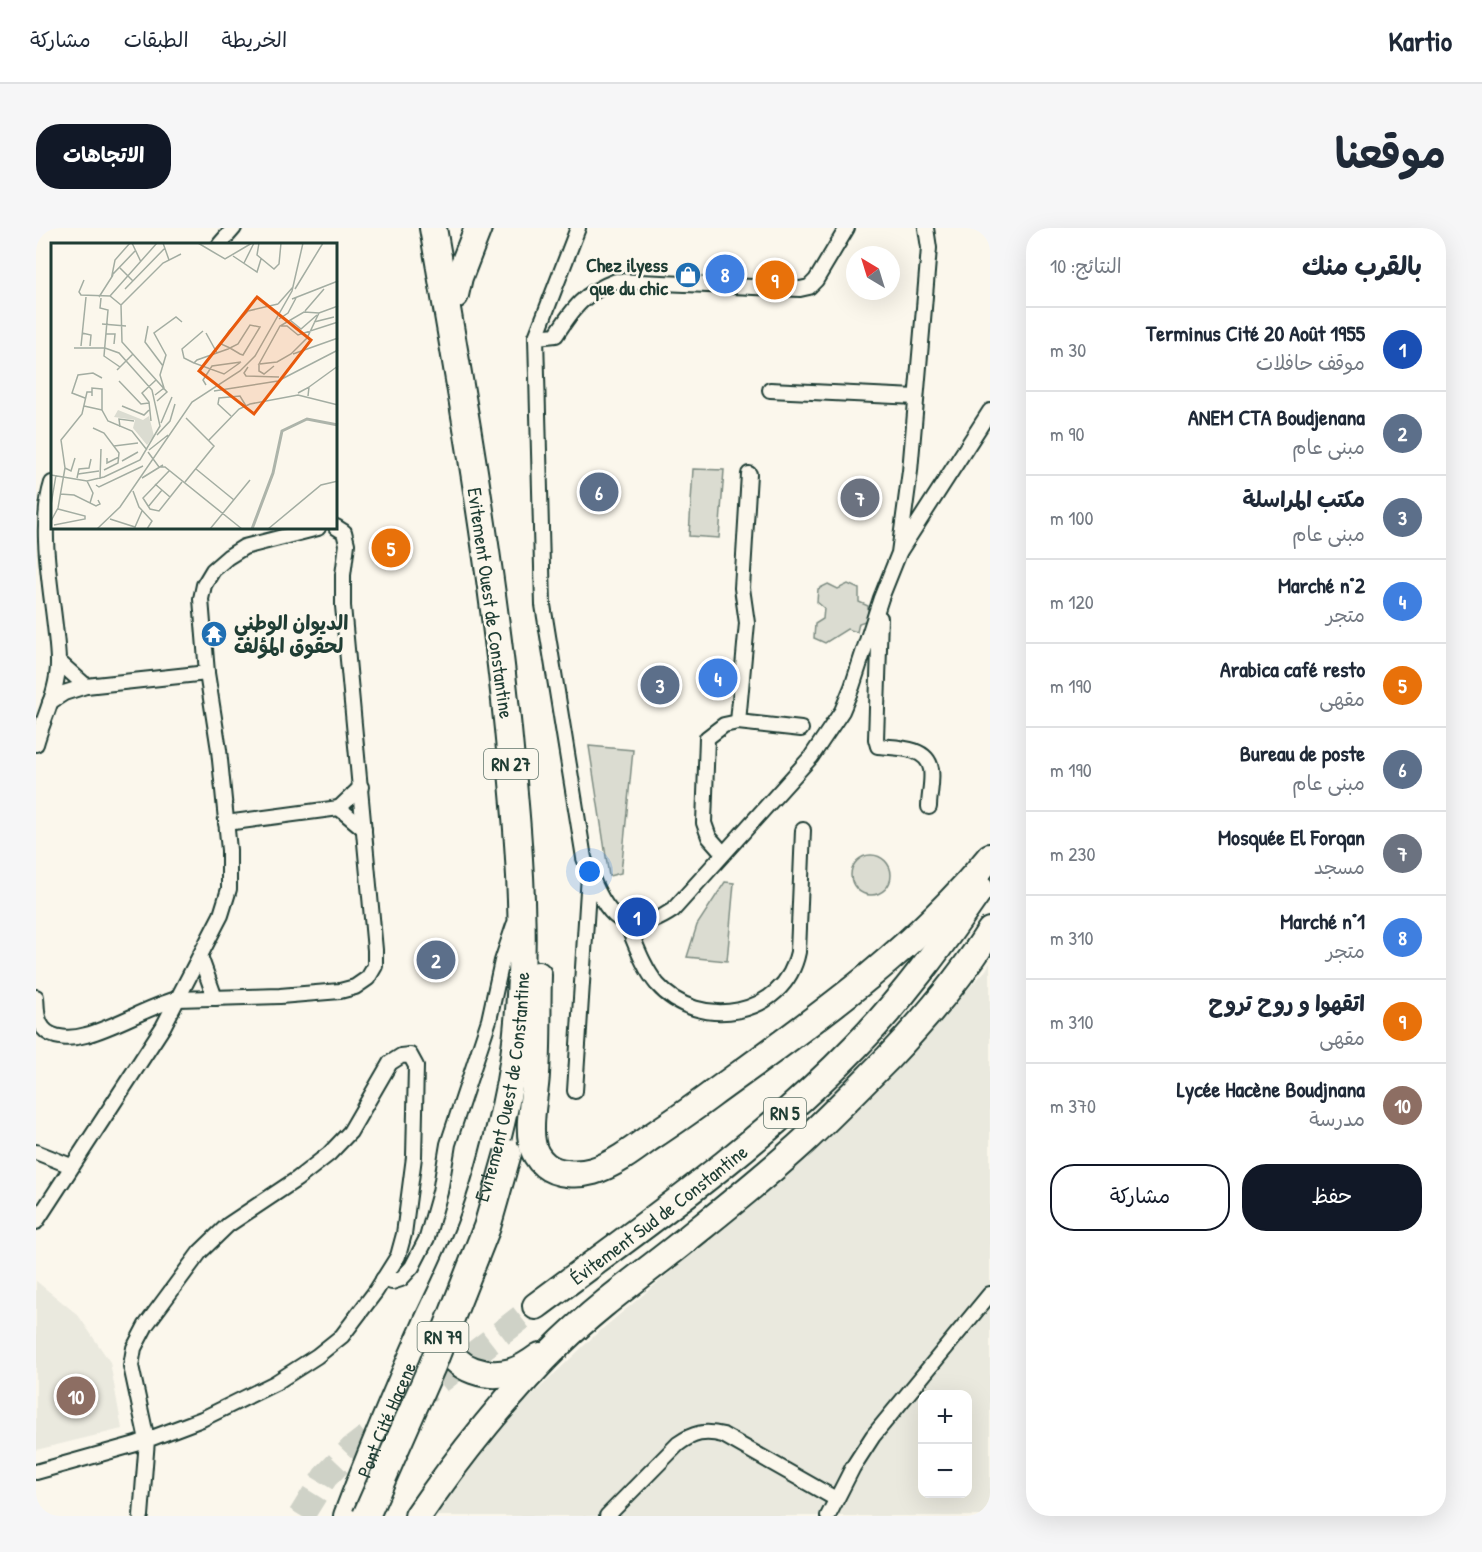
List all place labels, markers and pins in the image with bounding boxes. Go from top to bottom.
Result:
place label: Chez ilyess que du chic [586,251,669,302]
pin: 8 [706,252,744,296]
pin: 9 [756,257,794,302]
shop icon: Chez ilyess que du chic [673,260,703,290]
pin: 6 [580,470,618,514]
pin: 7 [840,476,880,520]
pin: 5 [372,526,410,570]
place label: الديوان الوطني لحقوق المؤلف [234,609,348,659]
temple icon: الديوان الوطني لحقوق المؤلف [199,619,229,649]
pin: 4 [698,656,738,700]
pin: 3 [640,662,680,708]
pin: 1 [618,894,656,940]
pin: 2 [416,938,456,982]
pin: 10 [56,1374,96,1418]

